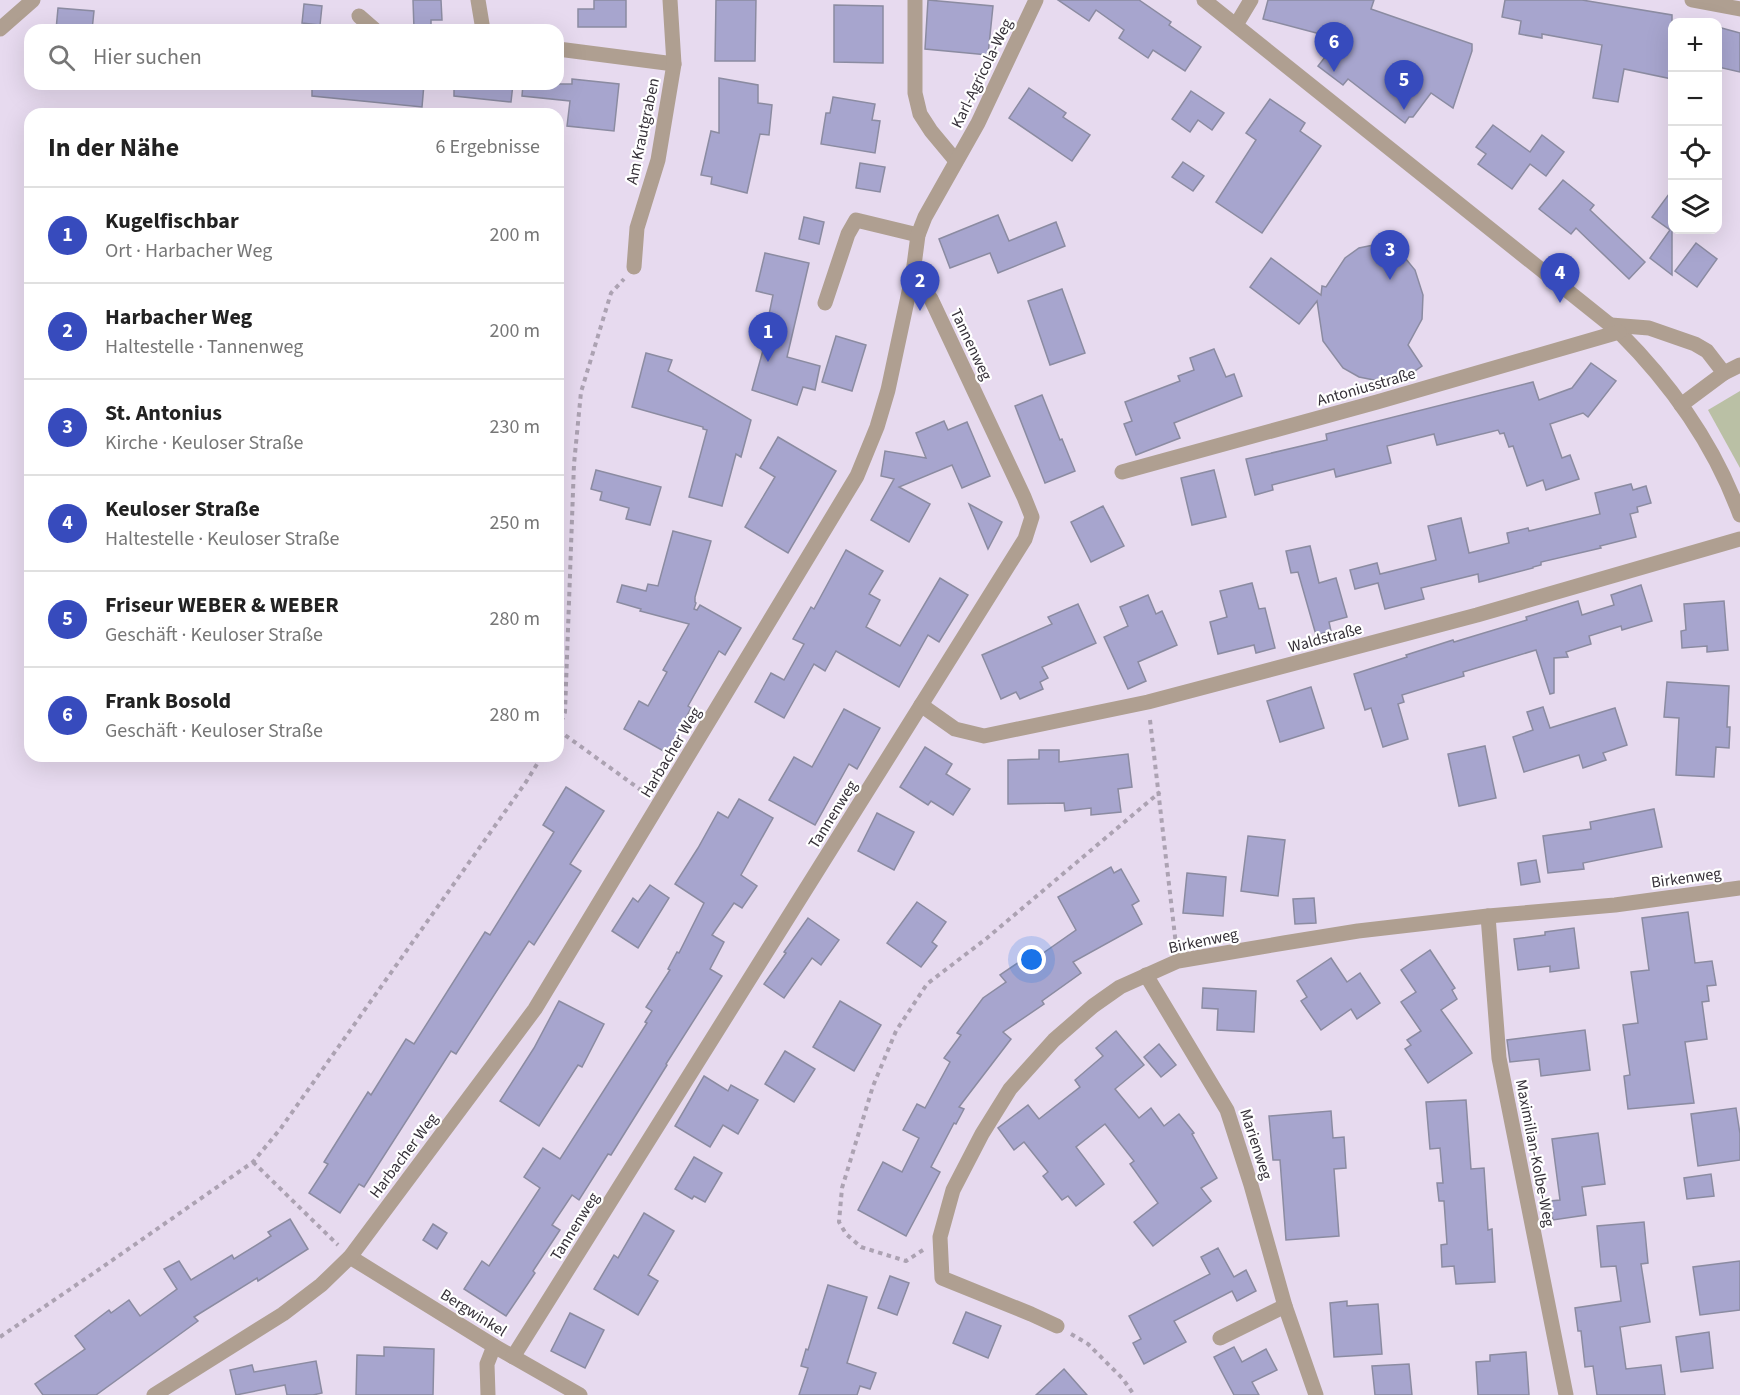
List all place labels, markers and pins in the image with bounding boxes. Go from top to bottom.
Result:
pin: 6 [1314,22,1354,72]
pin: 5 [1384,60,1424,110]
pin: 3 [1370,230,1410,280]
pin: 4 [1540,254,1580,303]
pin: 2 [900,262,940,311]
pin: 1 [748,312,788,362]

